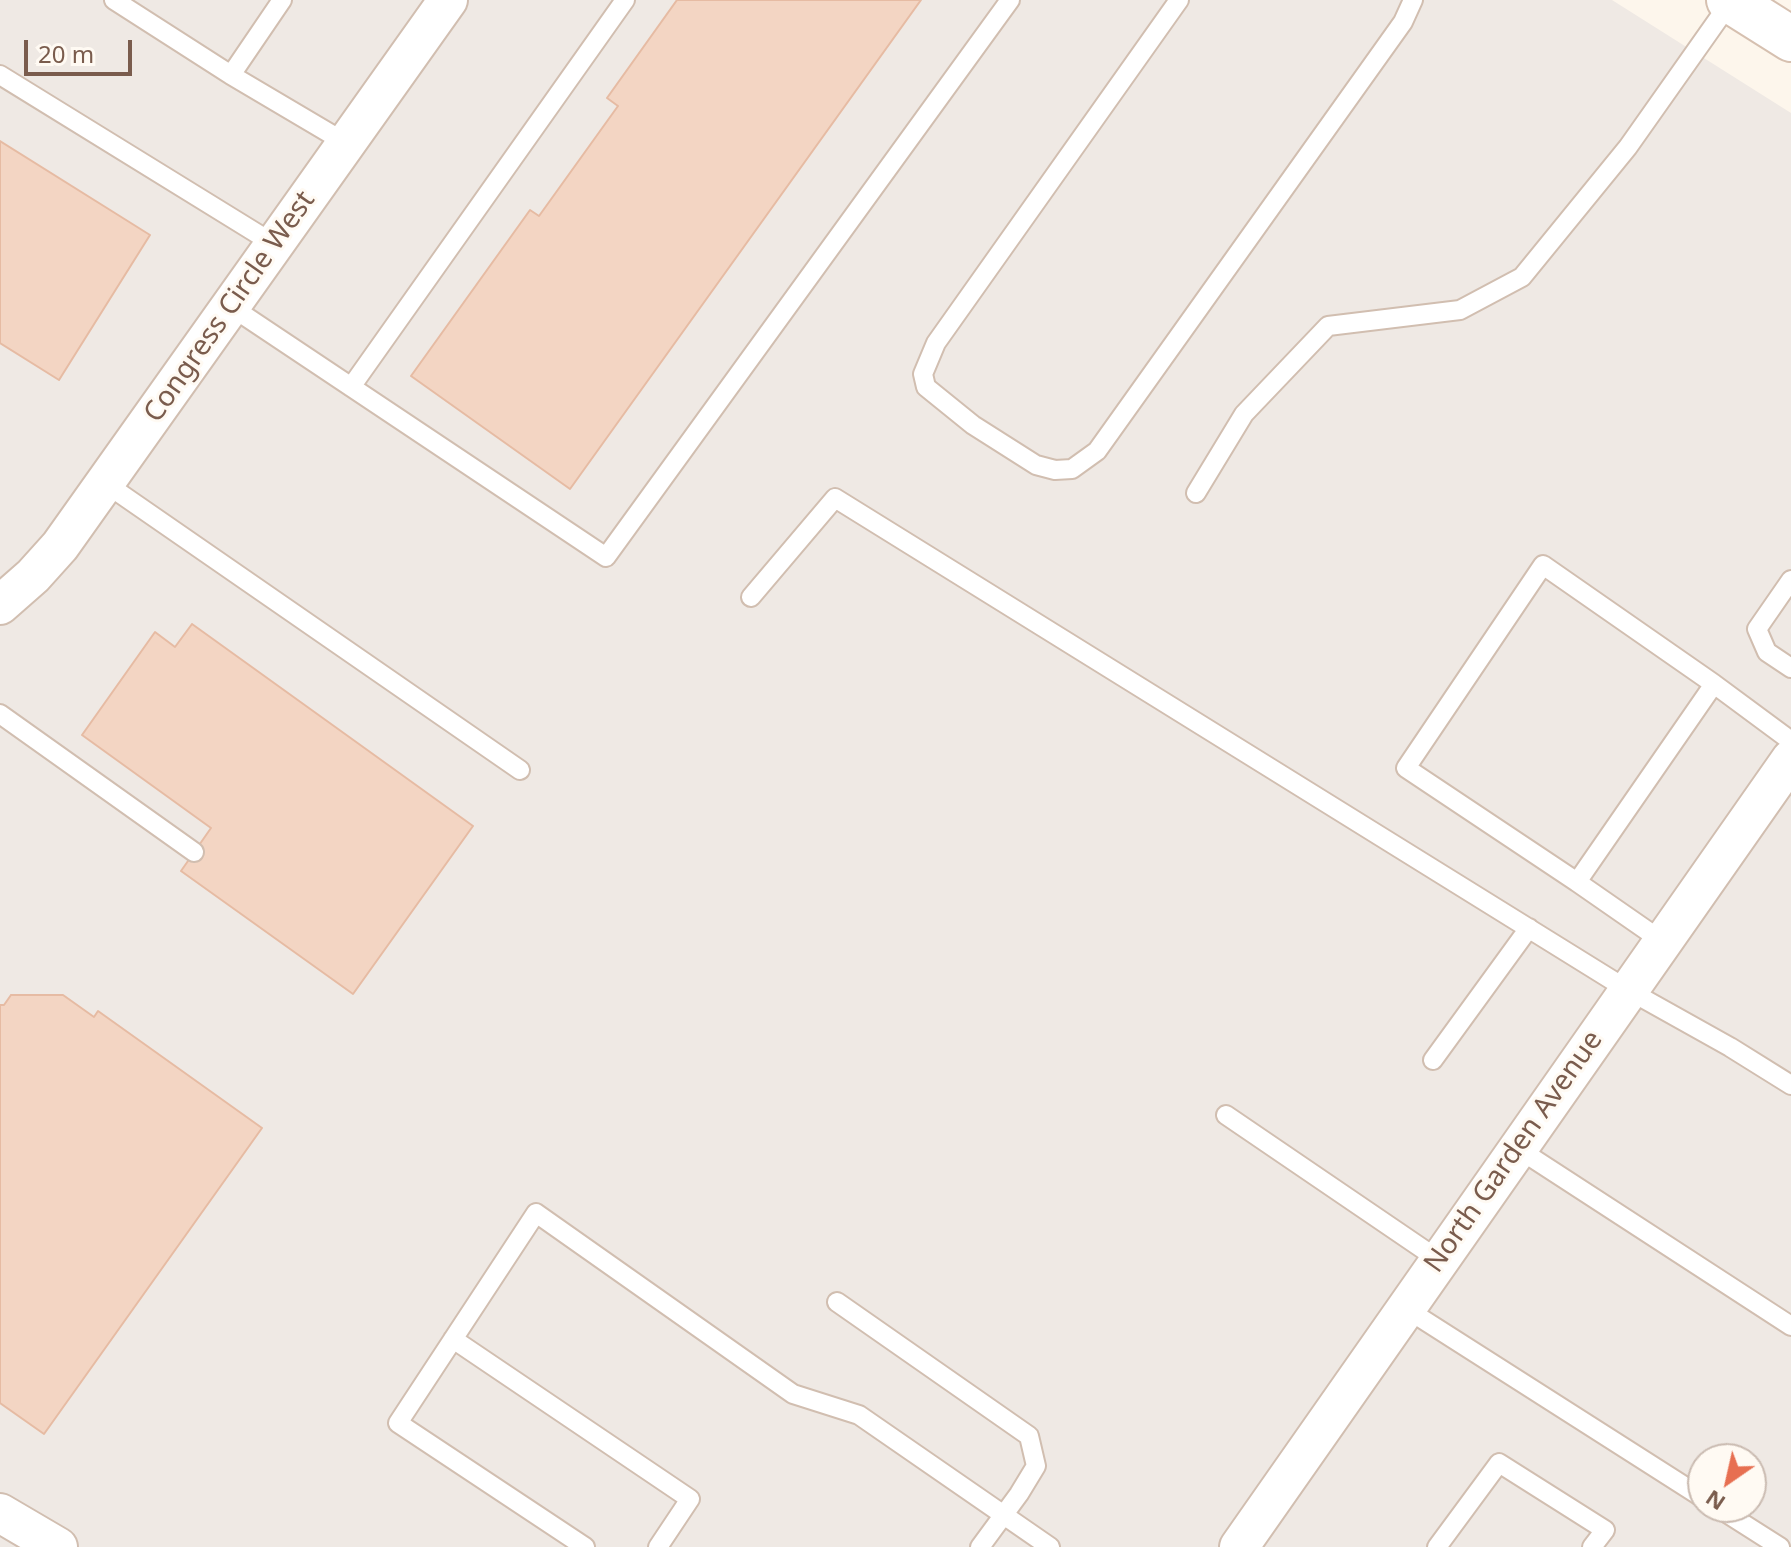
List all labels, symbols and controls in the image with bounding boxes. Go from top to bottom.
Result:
scale bar [28,24,136,74]
text: 20 m [38,37,94,70]
street label: Congress Circle West [138,185,322,429]
street label: North Garden Avenue [1418,1025,1610,1279]
north arrow [1687,1443,1767,1523]
text: N [1699,1484,1731,1519]

